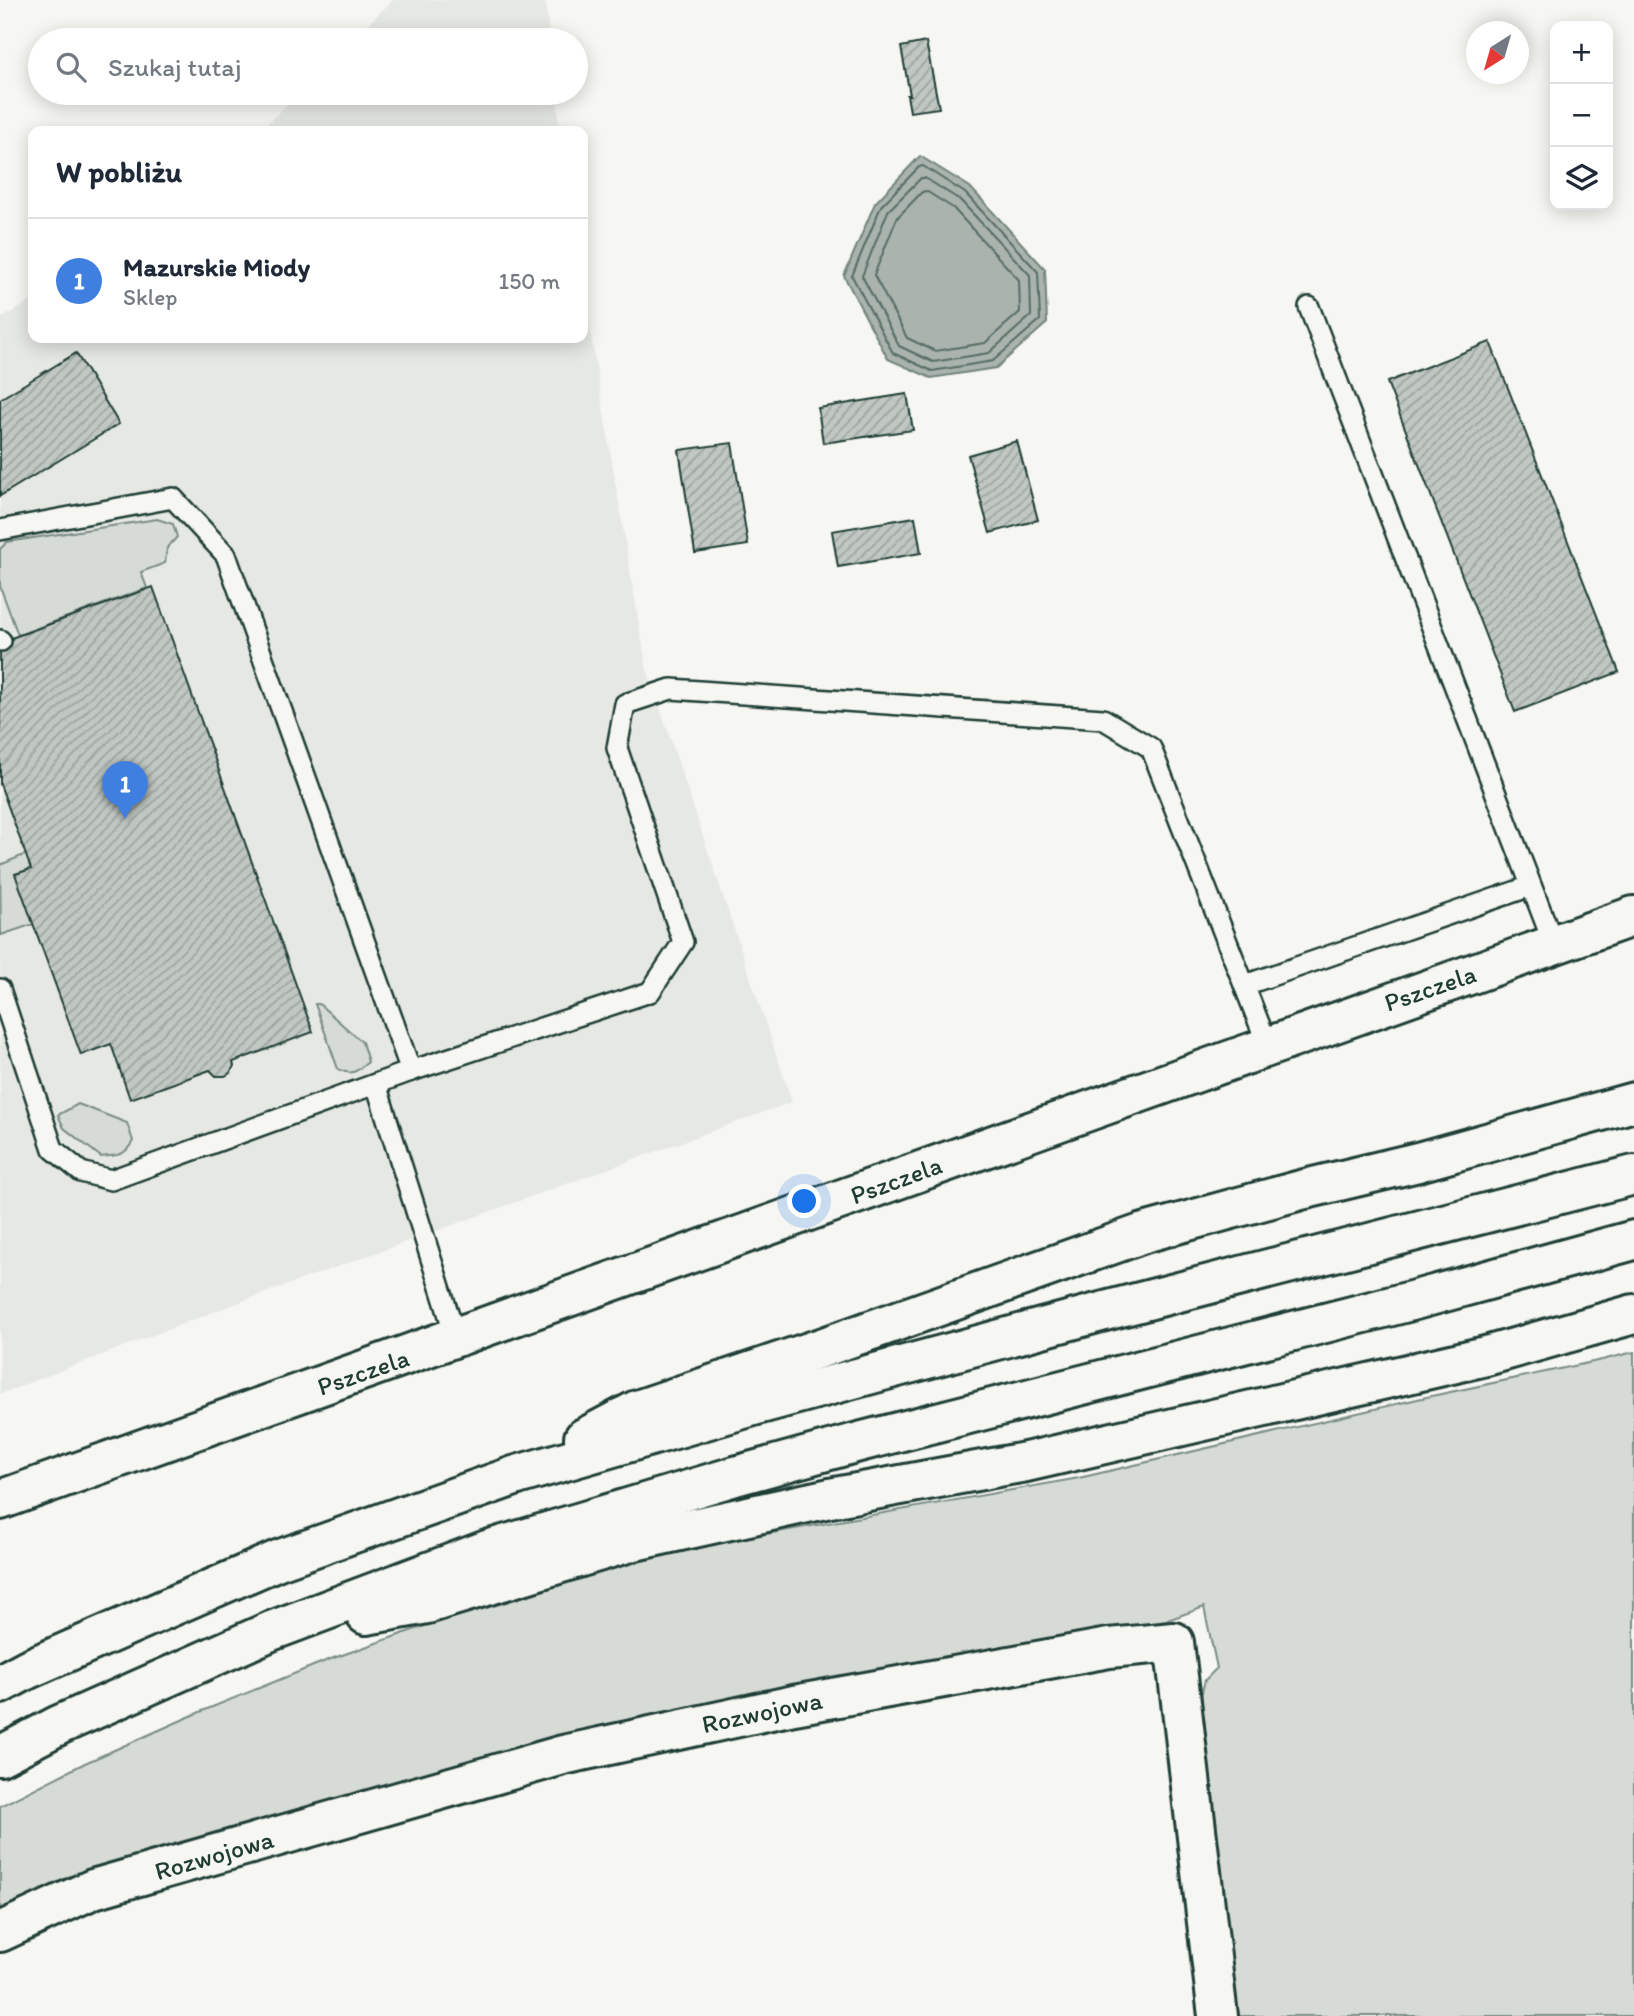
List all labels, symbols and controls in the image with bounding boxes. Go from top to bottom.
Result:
north arrow [1466,21,1529,84]
map controls [1550,21,1613,210]
button: + [1550,21,1613,84]
search box [28,28,588,105]
icon: search [52,48,90,86]
text: Szukaj tutaj [108,51,241,83]
button: − [1550,84,1613,147]
button: layers [1550,147,1613,210]
text: W pobliżu [56,153,182,190]
text: Mazurskie Miody [123,251,310,283]
text: 1 [74,267,84,295]
text: 150 m [499,267,560,295]
text: Sklep [123,283,177,311]
pin: 1 [102,761,148,819]
street label: Pszczela [1380,957,1480,1019]
street label: Pszczela [846,1149,946,1211]
your location [787,1184,821,1218]
street label: Pszczela [313,1341,413,1403]
street label: Rozwojowa [699,1684,826,1740]
street label: Rozwojowa [151,1823,278,1887]

